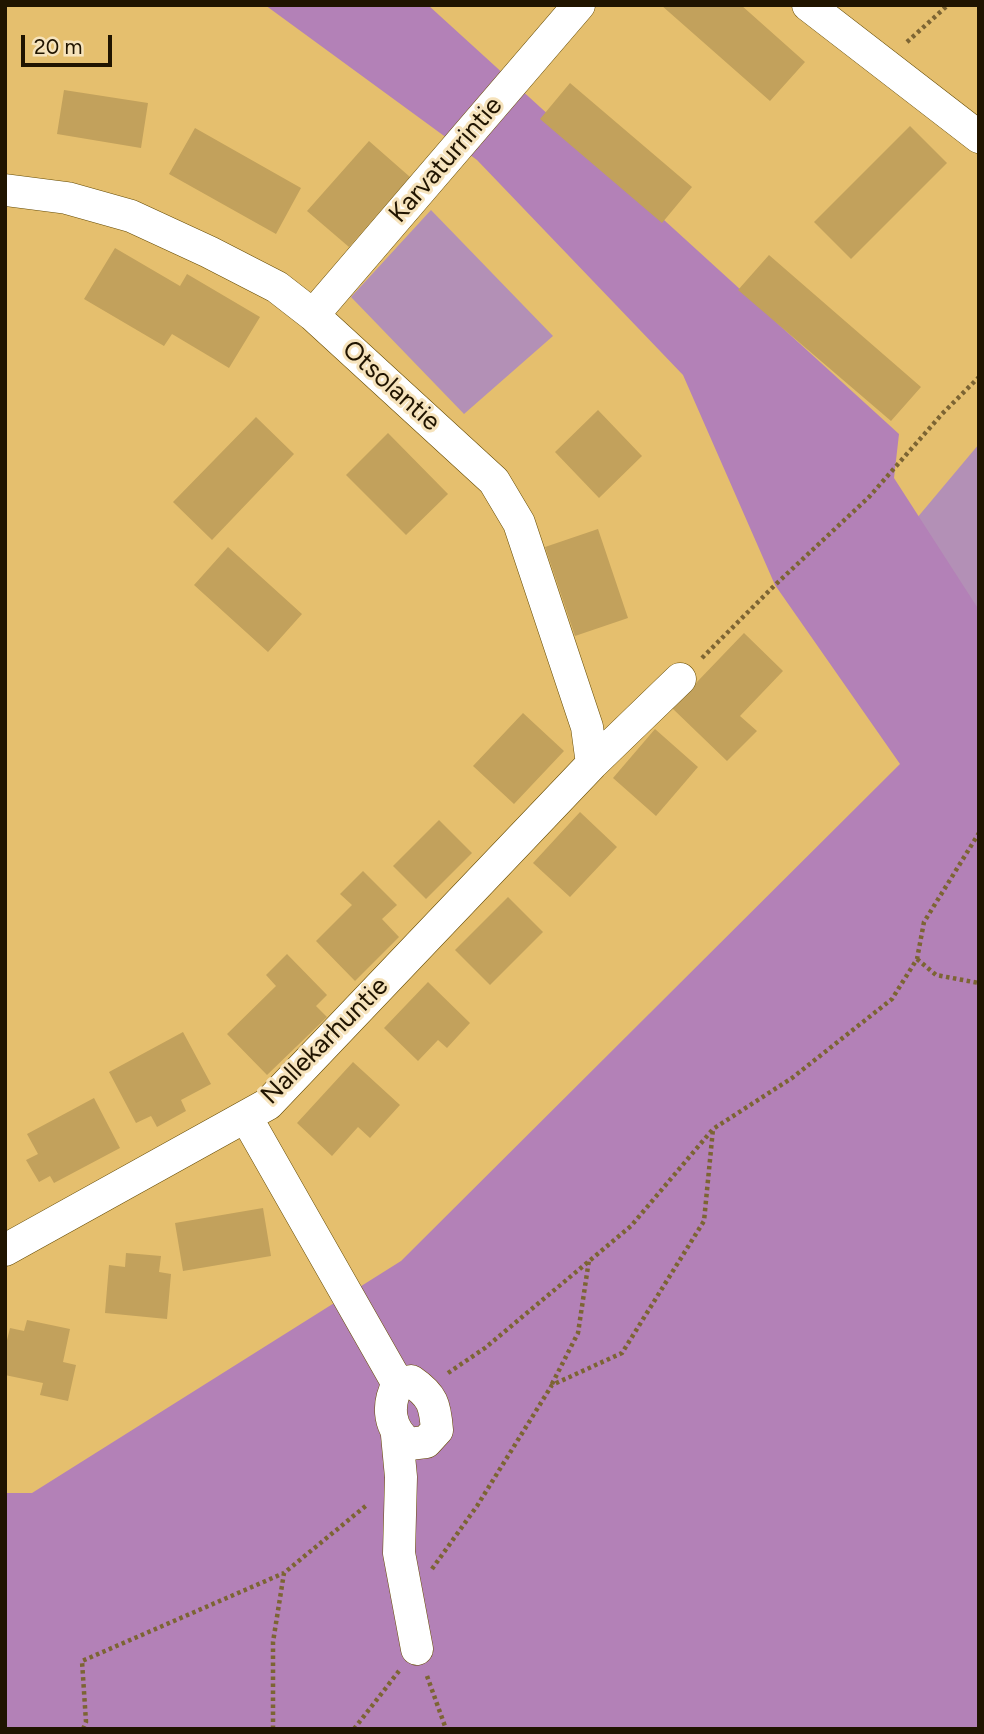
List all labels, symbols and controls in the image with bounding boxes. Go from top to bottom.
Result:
scale bar [24,21,116,65]
text: 20 m [34,34,82,59]
street label: Karvaturrintie [383,91,509,229]
street label: Otsolantie [336,334,446,438]
street label: Nallekarhuntie [255,971,395,1111]

